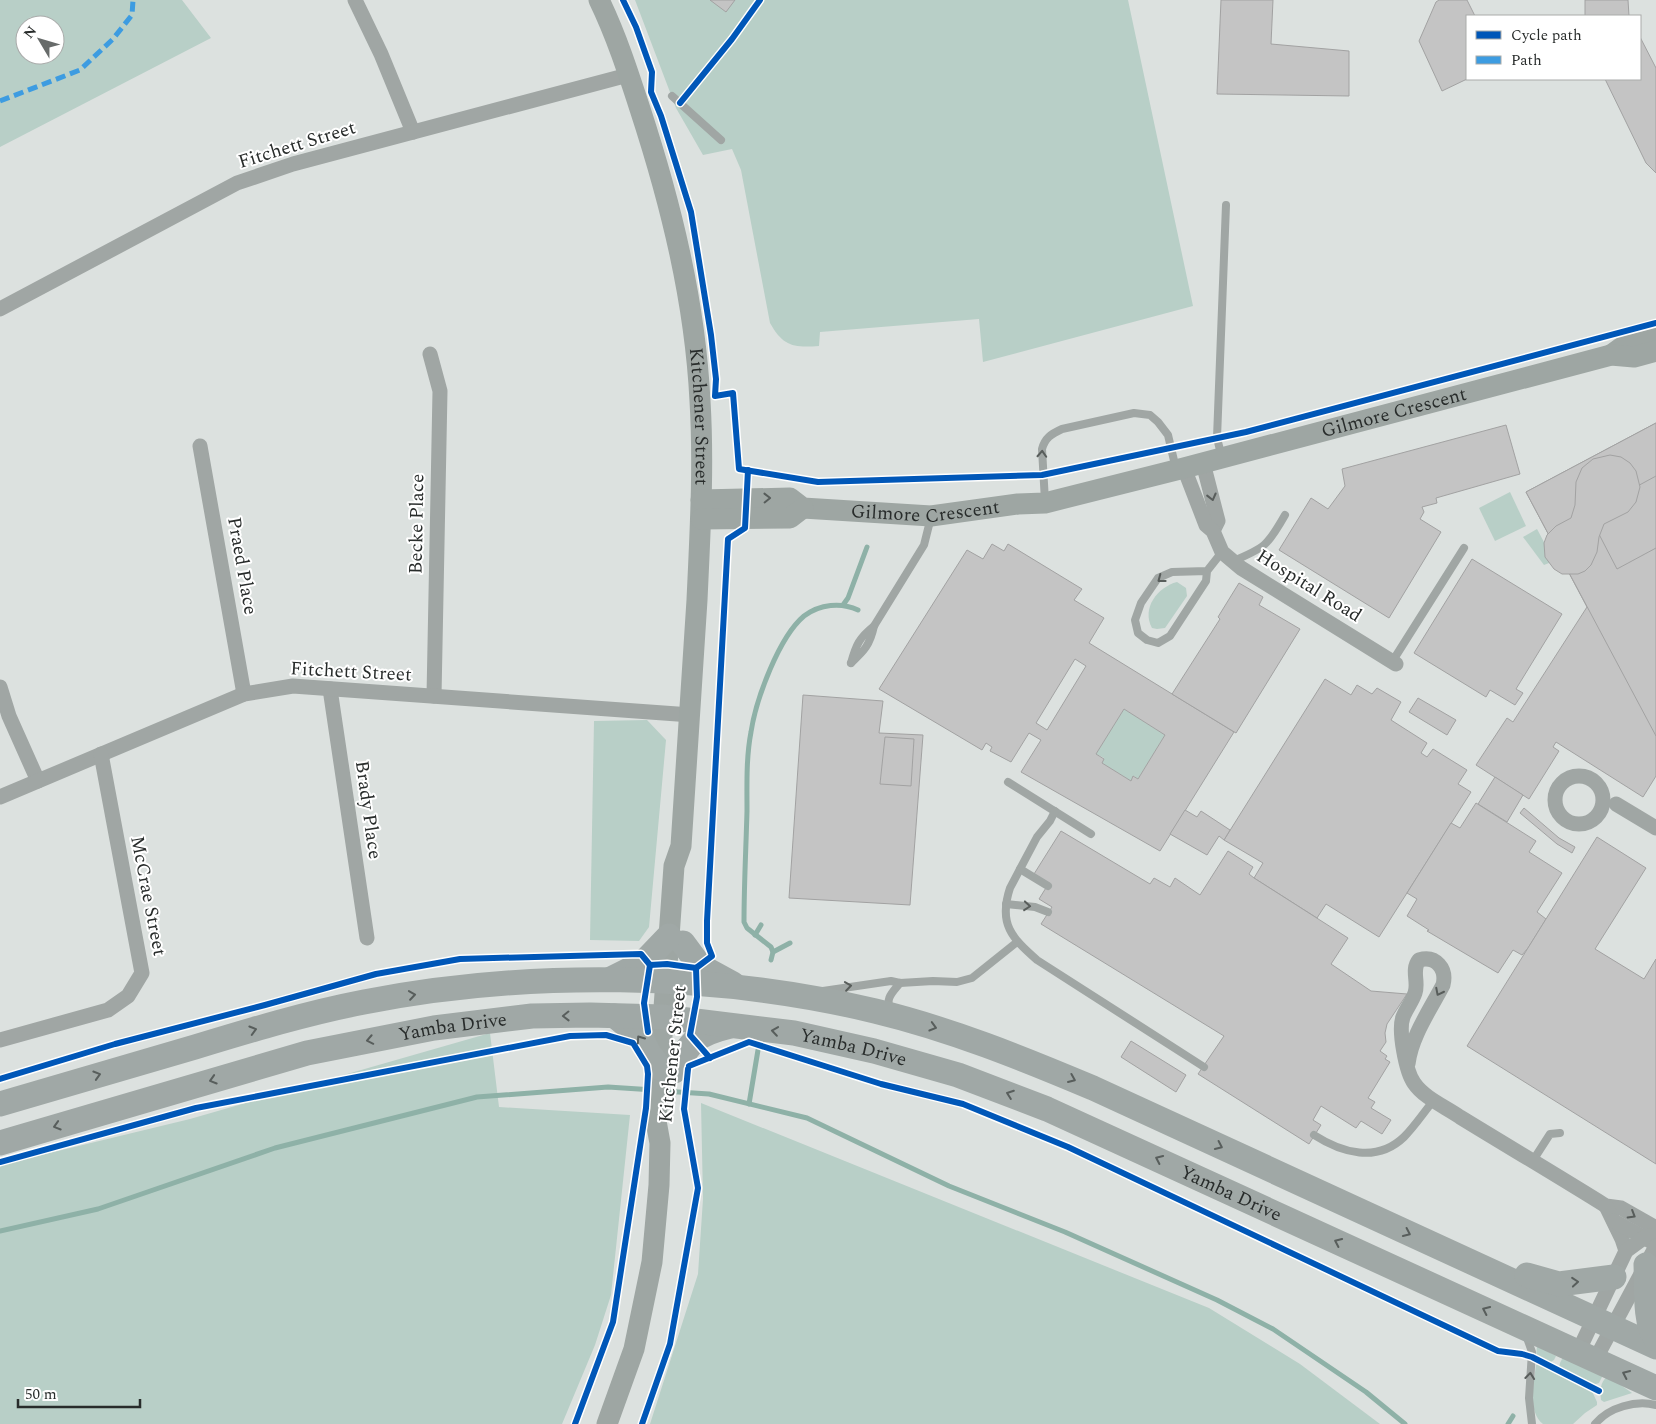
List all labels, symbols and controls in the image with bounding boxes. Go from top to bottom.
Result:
north arrow [15,15,65,65]
legend [1466,15,1641,80]
text: N [18,21,42,43]
text: Cycle path [1511,24,1582,47]
text: Path [1511,49,1542,72]
street label: Fitchett Street [235,113,360,177]
street label: Kitchener Street [681,346,716,486]
street label: Gilmore Crescent [1318,379,1470,446]
one-way arrow [1037,450,1048,458]
street label: Becke Place [402,474,432,574]
street label: Gilmore Crescent [850,492,1001,531]
one-way arrow [763,493,771,504]
one-way arrow [1206,493,1217,502]
street label: Praed Place [219,515,265,617]
street label: Hospital Road [1251,542,1367,630]
one-way arrow [1157,573,1167,582]
street label: Fitchett Street [290,654,413,690]
street label: Brady Place [347,759,389,861]
street label: McCrae Street [122,833,174,959]
one-way arrow [1024,901,1032,912]
one-way arrow [844,982,853,992]
street label: Kitchener Street [651,984,695,1124]
one-way arrow [1435,987,1445,996]
one-way arrow [408,990,416,1001]
street label: Yamba Drive [396,1005,508,1049]
one-way arrow [562,1010,570,1021]
street label: Yamba Drive [797,1020,910,1074]
one-way arrow [928,1022,936,1032]
one-way arrow [248,1025,257,1035]
one-way arrow [770,1026,779,1036]
one-way arrow [366,1034,374,1045]
one-way arrow [637,1035,646,1045]
one-way arrow [92,1071,101,1081]
one-way arrow [1067,1072,1076,1083]
one-way arrow [209,1075,217,1085]
one-way arrow [1006,1090,1015,1100]
one-way arrow [53,1121,61,1131]
one-way arrow [1214,1140,1223,1151]
one-way arrow [1155,1155,1164,1165]
street label: Yamba Drive [1175,1157,1287,1229]
one-way arrow [1626,1208,1635,1218]
one-way arrow [1402,1226,1411,1237]
one-way arrow [1334,1238,1343,1248]
one-way arrow [1571,1277,1579,1288]
one-way arrow [1482,1305,1491,1316]
one-way arrow [1524,1371,1535,1379]
one-way arrow [1622,1371,1631,1381]
scale bar [18,1376,140,1408]
text: 50 m [25,1383,57,1406]

